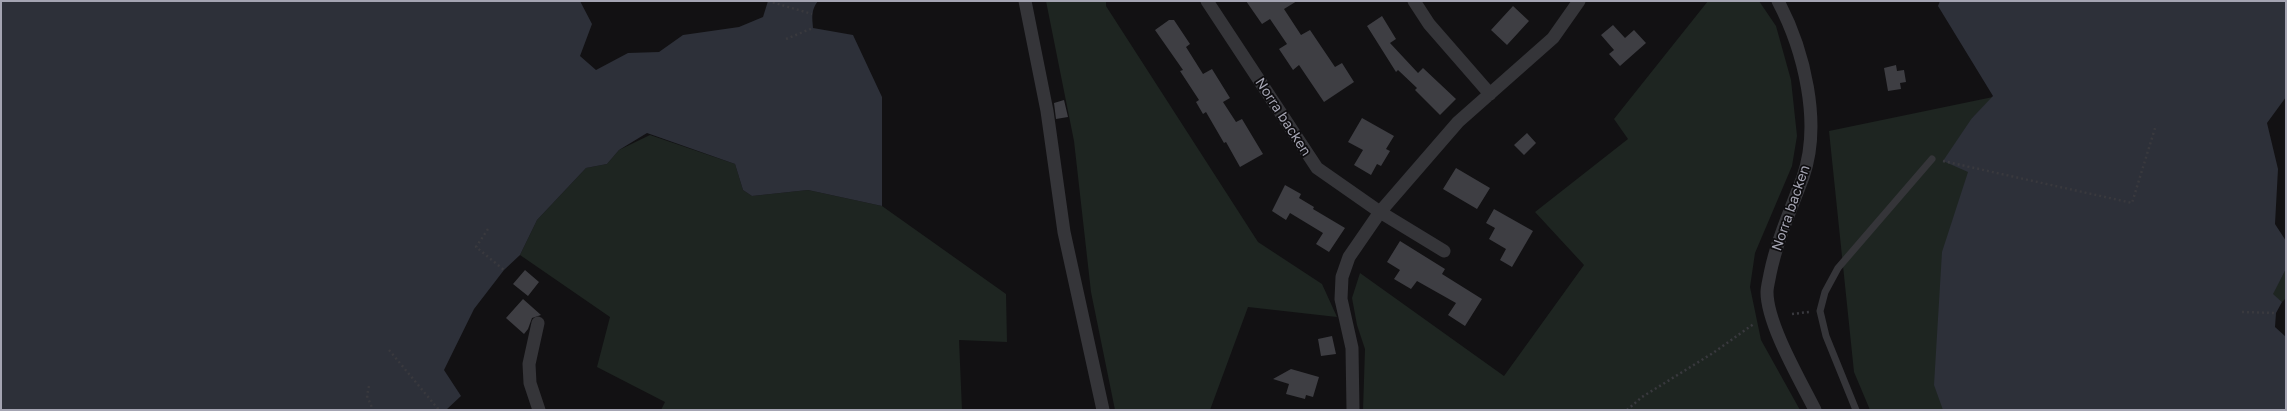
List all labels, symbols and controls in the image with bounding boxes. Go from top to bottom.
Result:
street label: Norra backen [1252,75,1314,159]
street label: Norra backen [1768,163,1814,253]

